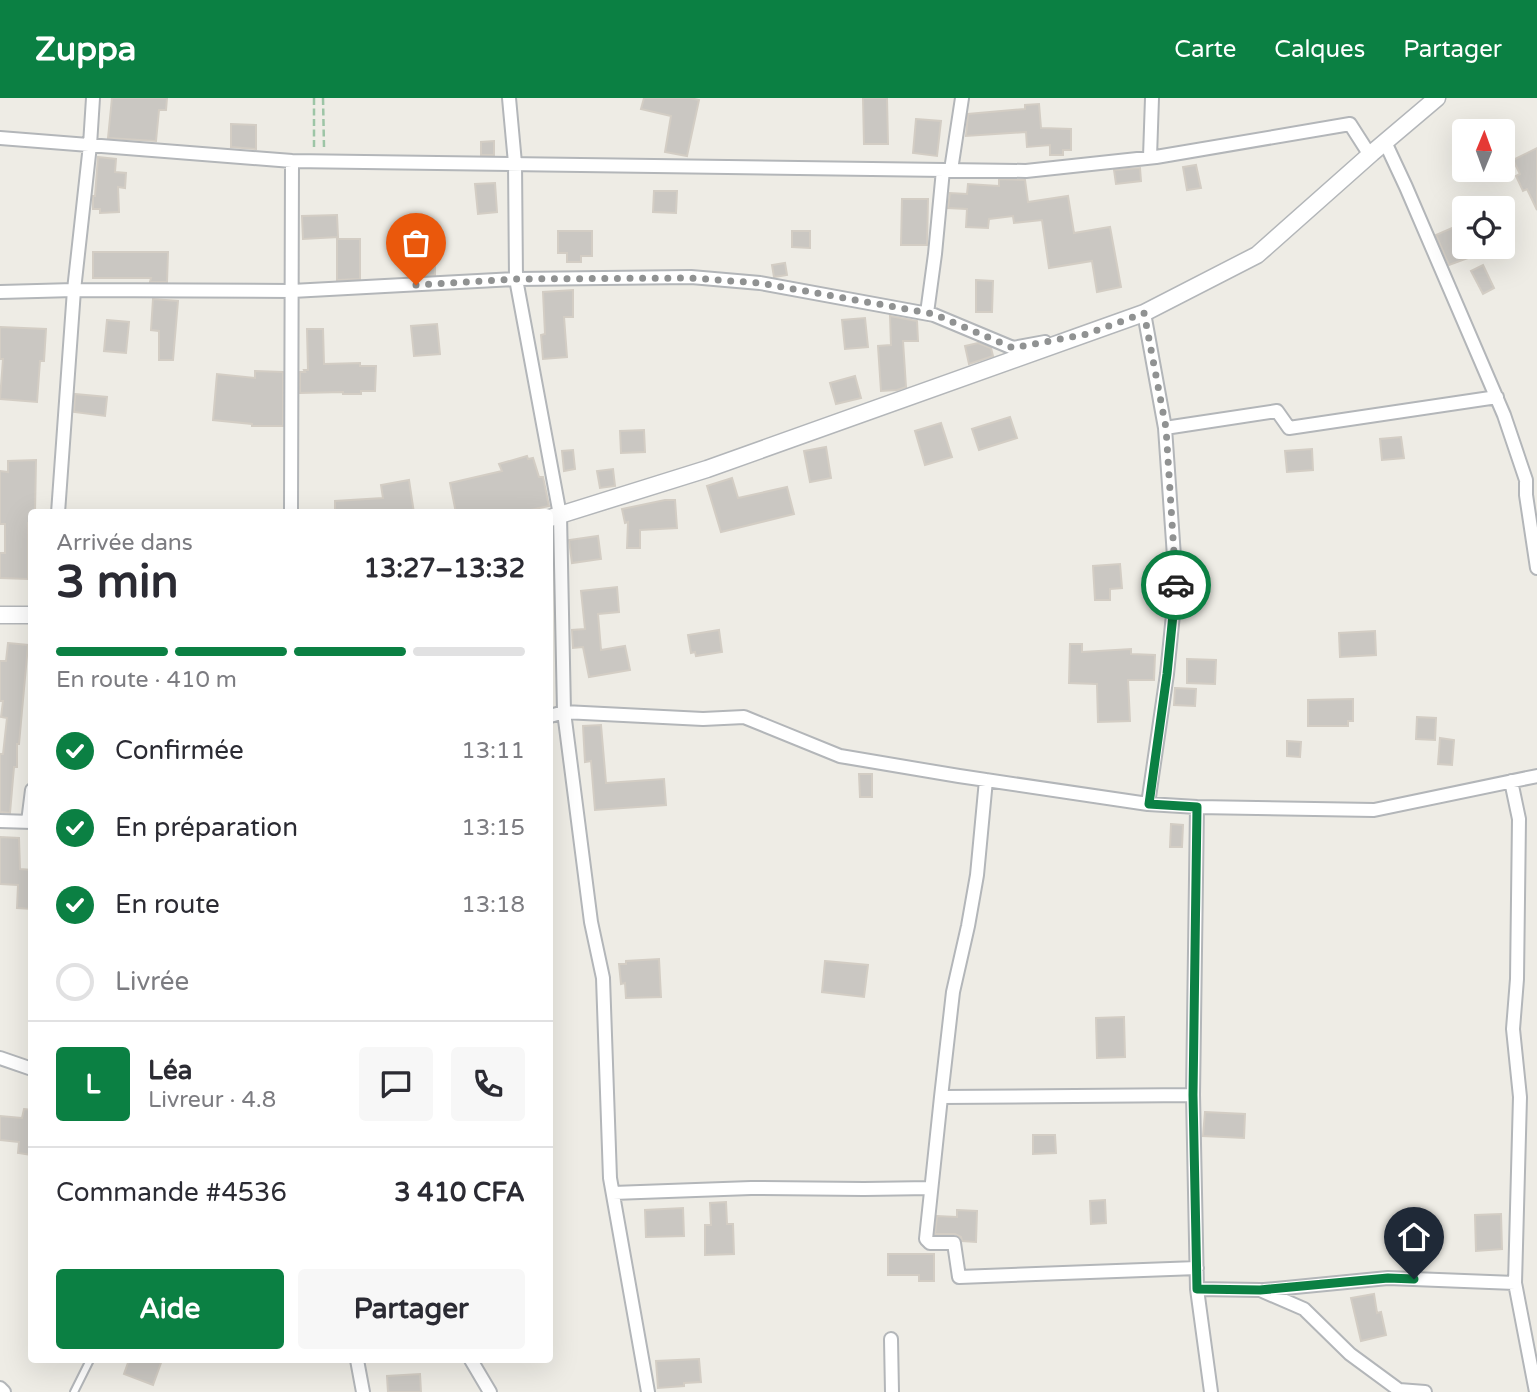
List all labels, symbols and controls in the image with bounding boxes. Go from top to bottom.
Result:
text: Zuppa [35,30,136,69]
text: Carte [1174,35,1236,64]
text: Calques [1274,35,1365,64]
text: Partager [1403,35,1502,64]
north arrow [1452,119,1516,182]
map controls [1452,119,1515,259]
button: locate [1452,196,1515,259]
pin [386,213,446,285]
icon: bag [397,224,435,262]
text: Arrivée dans [56,529,193,557]
courier [1141,550,1211,620]
text: 13:27–13:32 [364,553,525,584]
text: 3 min [56,555,179,610]
icon: car [1157,566,1195,604]
text: En route · 410 m [56,666,237,694]
icon: check [56,732,94,770]
text: Confirmée [115,735,244,766]
text: 13:11 [461,737,525,765]
icon: check [56,809,94,847]
text: En préparation [115,812,298,843]
text: 13:15 [461,814,525,842]
icon: check [56,886,94,924]
text: En route [115,889,220,920]
text: 13:18 [461,891,525,919]
text: Livrée [115,966,189,997]
button: chat [359,1047,433,1121]
button: phone [451,1047,525,1121]
text: Léa [148,1055,192,1086]
text: L [86,1069,100,1100]
text: Livreur · 4.8 [148,1086,276,1114]
text: Commande #4536 [56,1177,287,1208]
text: 3 410 CFA [394,1177,525,1208]
pin [1384,1207,1444,1279]
icon: home [1395,1218,1433,1256]
button: Aide [56,1269,284,1349]
button: Partager [298,1269,525,1349]

